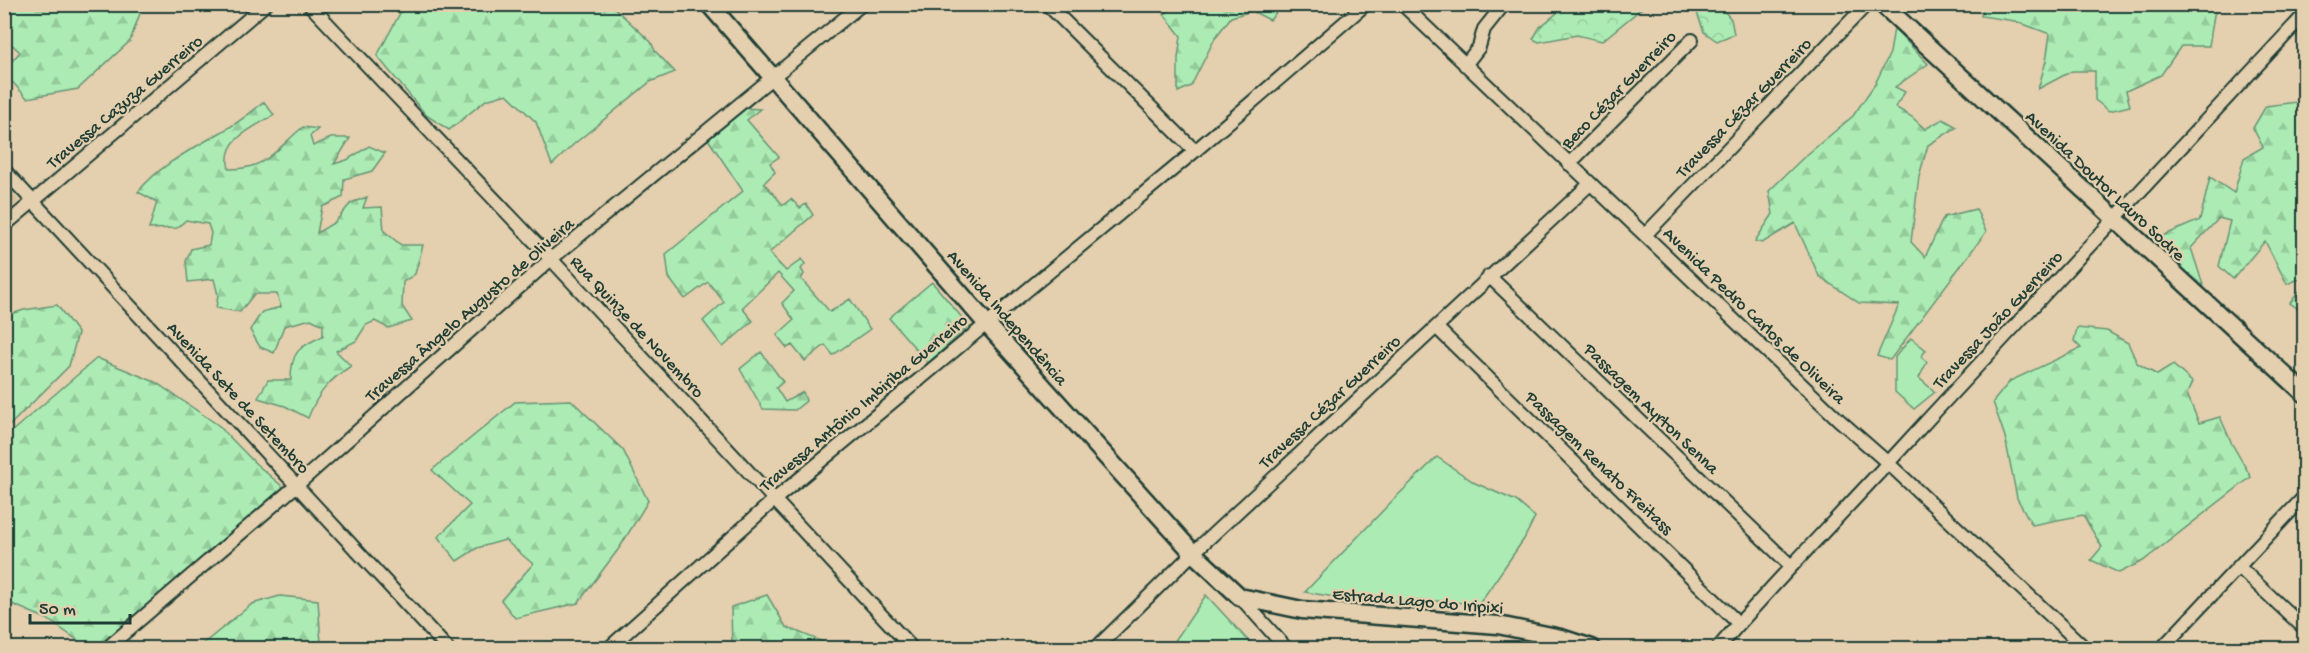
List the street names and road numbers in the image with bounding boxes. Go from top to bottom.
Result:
street label: Beco Cézar Guerreiro [1557,27,1682,155]
street label: Travessa Cazuza Guerreiro [43,32,208,175]
street label: Travessa Cézar Guerreiro [1672,34,1817,184]
street label: Avenida Doutor Lauro Sodre [2020,107,2189,267]
street label: Travessa Ângelo Augusto de Oliveira [360,213,580,408]
street label: Avenida Pedro Carlos de Oliveira [1658,224,1850,410]
street label: Avenida Independência [941,246,1071,392]
street label: Travessa João Guerreiro [1929,247,2068,395]
street label: Rua Quinze de Novembro [565,252,708,403]
street label: Travessa Antônio Imbiriba Guerreiro [756,311,973,498]
street label: Avenida Sete de Setembro [161,318,313,479]
street label: Travessa Cézar Guerreiro [1255,332,1406,475]
street label: Passagem Ayrton Senna [1578,339,1723,481]
street label: Passagem Renato Freitass [1519,387,1678,541]
street label: Estrada Lago do Iripixi [1331,585,1504,620]

